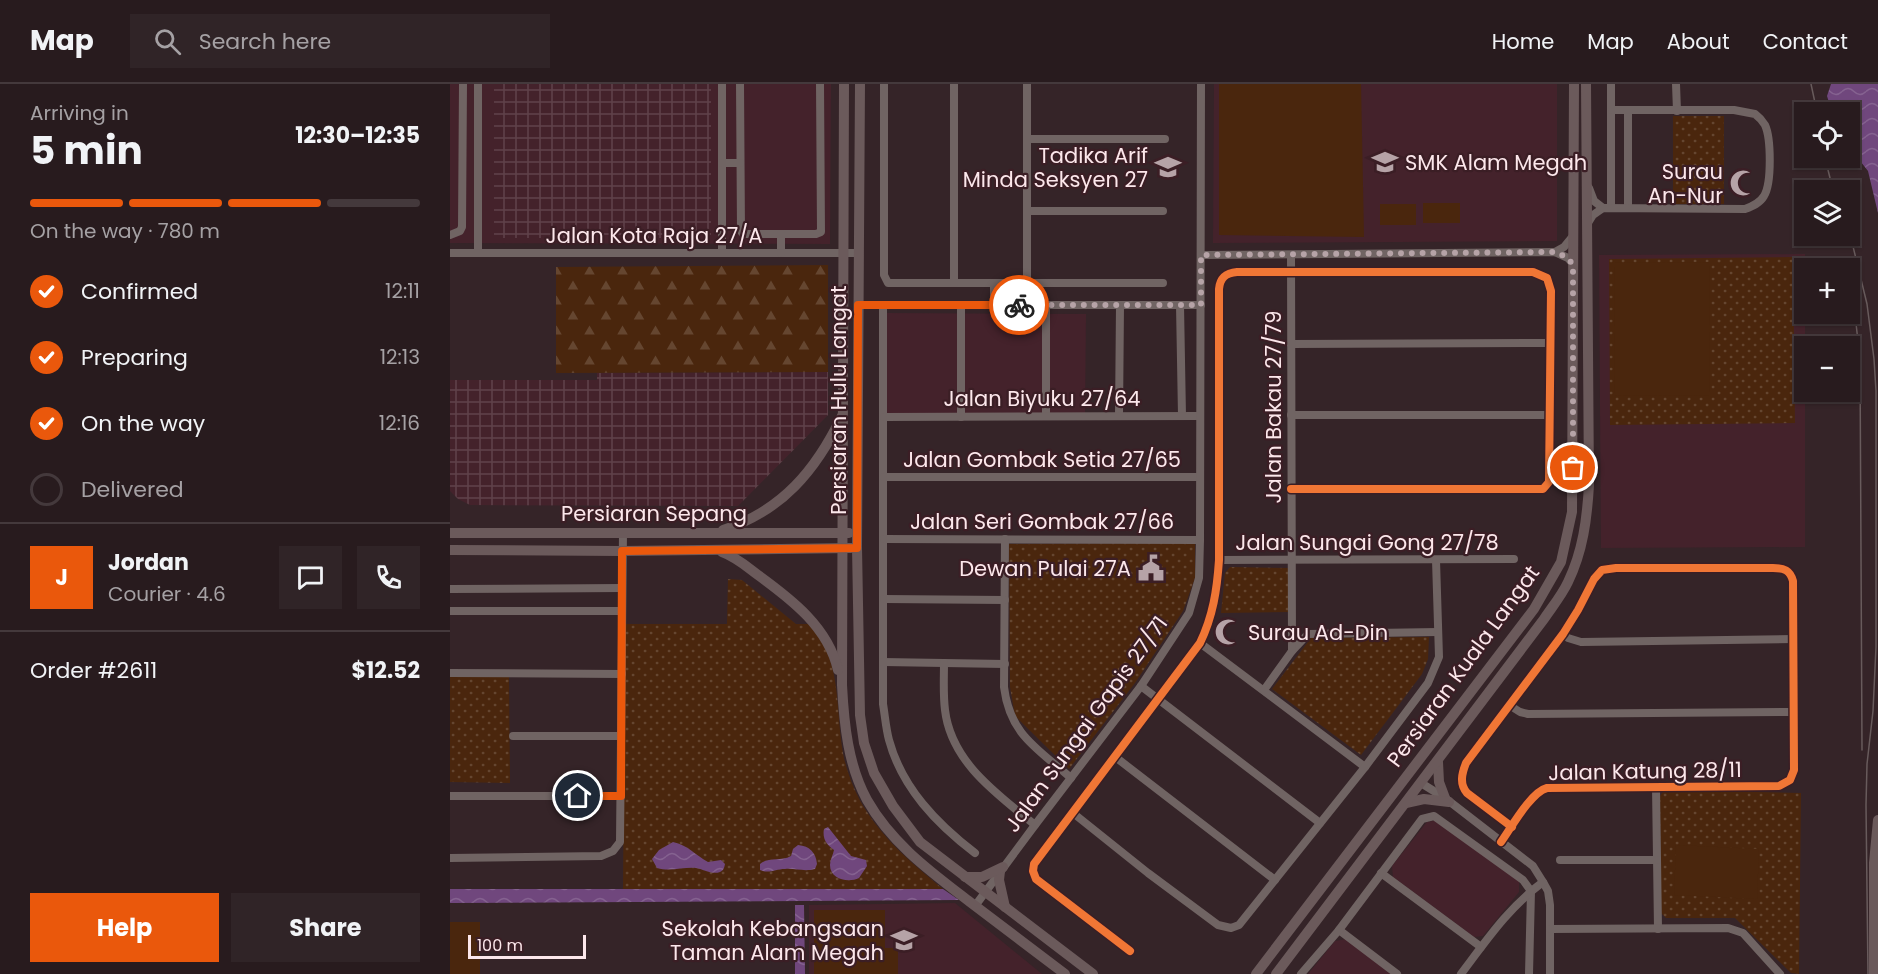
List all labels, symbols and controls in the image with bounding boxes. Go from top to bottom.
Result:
search box [130,14,550,68]
text: Map [30,21,94,60]
icon: search [151,25,184,58]
text: Search here [199,26,331,57]
text: Home [1492,27,1554,56]
text: Map [1587,27,1634,56]
text: About [1667,27,1730,56]
text: Contact [1763,27,1848,56]
text: Arriving in [30,99,129,127]
map controls [1794,102,1860,402]
button: locate [1794,102,1860,168]
text: 12:30–12:35 [295,120,420,151]
text: 5 min [30,123,143,178]
place label: Tadika Arif Minda Seksyen 27 [963,141,1148,194]
school or university icon: SMK Alam Megah [1370,147,1400,177]
place label: SMK Alam Megah [1405,148,1587,177]
school or university icon: Tadika Arif Minda Seksyen 27 [1153,152,1183,182]
place label: Surau An-Nur [1648,157,1723,210]
mosque icon: Surau An-Nur [1728,168,1758,198]
button: layers [1794,180,1860,246]
text: On the way · 780 m [30,217,220,245]
street label: Jalan Kota Raja 27/A [546,221,762,250]
button: + [1794,258,1860,324]
icon: check [30,275,63,308]
courier [989,275,1049,335]
text: Confirmed [81,276,198,307]
text: 12:11 [385,277,420,305]
street label: Persiaran Hulu Langat [824,285,853,515]
icon: bike [1003,289,1036,322]
street label: Jalan Bakau 27/79 [1259,310,1288,504]
button: − [1794,336,1860,402]
icon: check [30,341,63,374]
text: Preparing [81,342,188,373]
text: 12:13 [380,343,420,371]
street label: Jalan Biyuku 27/64 [944,384,1140,413]
icon: check [30,407,63,440]
text: On the way [81,408,205,439]
text: 12:16 [379,409,420,437]
pin [1547,442,1598,493]
street label: Jalan Gombak Setia 27/65 [903,445,1181,474]
icon: bag [1556,451,1589,484]
text: Delivered [81,474,184,505]
street label: Persiaran Sepang [561,499,747,528]
street label: Jalan Seri Gombak 27/66 [910,507,1174,536]
street label: Jalan Sungai Gong 27/78 [1235,528,1499,557]
button: chat [279,546,342,609]
button: phone [357,546,420,609]
text: Jordan [108,547,189,578]
public building icon: Dewan Pulai 27A [1136,553,1166,583]
place label: Dewan Pulai 27A [959,554,1131,583]
street label: Persiaran Kuala Langat [1380,559,1546,773]
text: J [55,562,68,593]
text: Courier · 4.6 [108,580,226,608]
street label: Jalan Sungai Gapis 27/71 [998,610,1174,838]
mosque icon: Surau Ad-Din [1213,617,1243,647]
place label: Surau Ad-Din [1248,618,1388,647]
text: Order #2611 [30,655,157,686]
text: $12.52 [352,655,420,686]
street label: Jalan Katung 28/11 [1548,755,1742,787]
pin [552,770,603,821]
icon: home [561,779,594,812]
button: Help [30,893,219,962]
button: Share [231,893,420,962]
place label: Sekolah Kebangsaan Taman Alam Megah [662,914,884,967]
school or university icon: Sekolah Kebangsaan Taman Alam Megah [889,925,919,955]
scale bar [468,932,586,960]
text: 100 m [477,934,523,957]

